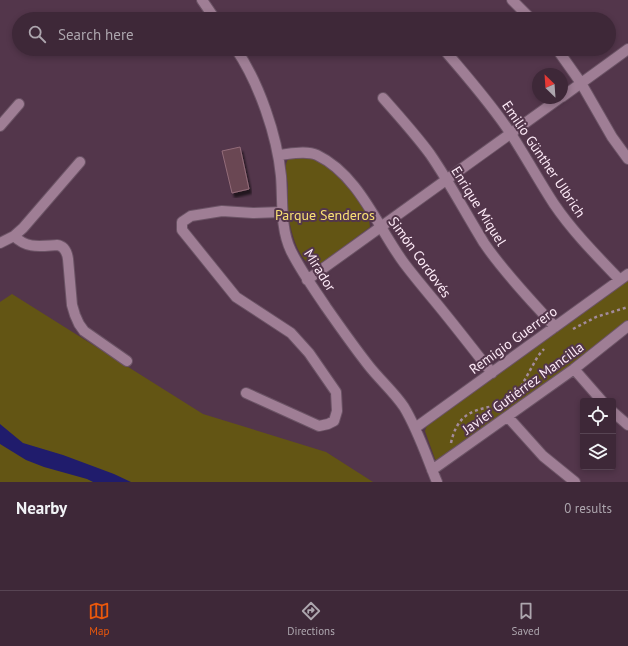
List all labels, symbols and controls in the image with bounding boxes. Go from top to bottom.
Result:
search box [12,12,616,56]
icon: search [26,23,48,45]
text: Search here [58,25,134,44]
north arrow [532,68,568,104]
street label: Emilio Günther Ulbrich [498,97,590,221]
street label: Enrique Miquel [447,163,511,249]
park label: Parque Senderos [275,206,375,224]
street label: Simón Cordovés [385,213,455,301]
street label: Mirador [300,246,340,295]
street label: Remigio Guerrero [465,302,561,378]
street label: Javier Gutiérrez Mancilla [458,338,587,439]
map controls [580,398,616,470]
button: locate [580,398,616,434]
button: layers [580,434,616,470]
text: Nearby [16,497,67,519]
text: 0 results [564,500,612,517]
tab: Map [88,600,110,638]
tab: Directions [287,600,335,638]
tab: Saved [512,600,540,638]

